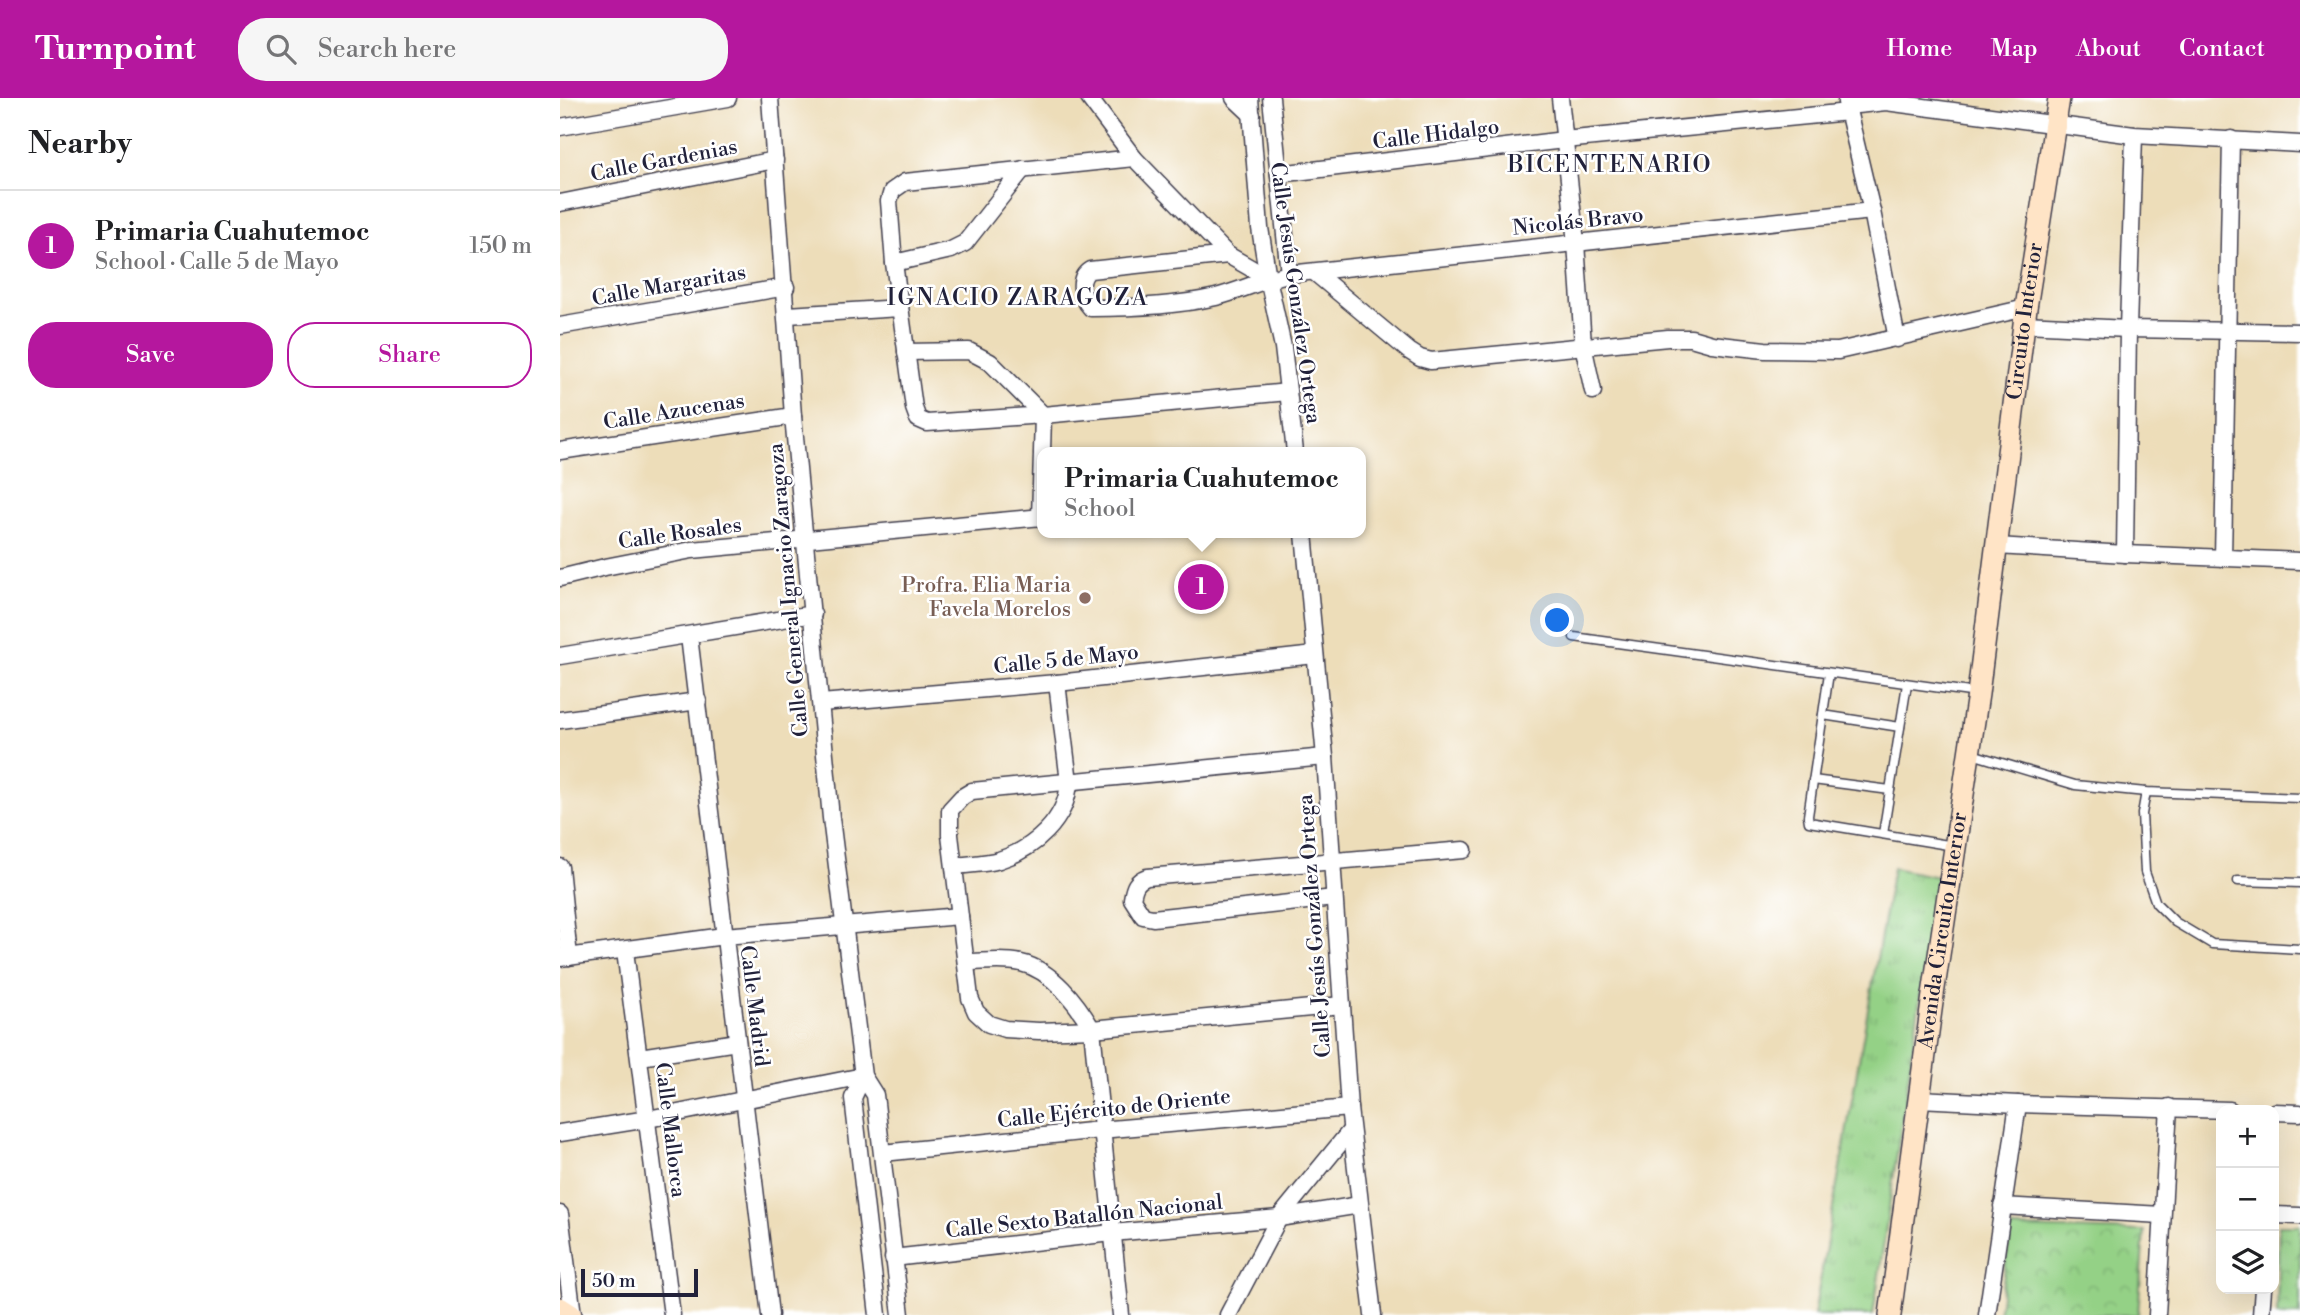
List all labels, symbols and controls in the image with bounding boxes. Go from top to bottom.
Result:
search box [238,18,728,81]
text: Turnpoint [35,29,196,70]
icon: search [262,30,300,68]
text: Search here [318,33,456,65]
text: Home [1887,34,1952,64]
text: Map [1990,34,2038,64]
text: About [2076,34,2141,64]
text: Contact [2179,34,2265,64]
street label: Calle Hidalgo [1371,114,1501,156]
text: Nearby [28,125,132,163]
street label: Calle Gardenias [588,134,740,188]
district label: BICENTENARIO [1506,151,1713,179]
street label: Calle Jesús González Ortega [1264,161,1326,426]
street label: Nicolás Bravo [1511,202,1645,242]
text: Primaria Cuahutemoc [95,216,369,248]
text: 1 [45,232,57,260]
text: 150 m [469,232,532,260]
street label: Circuito Interior [2002,241,2049,401]
text: School · Calle 5 de Mayo [95,248,339,276]
street label: Calle Margaritas [590,260,748,312]
district label: IGNACIO ZARAGOZA [887,284,1149,312]
button: Save [28,322,273,388]
button: Share [287,322,532,388]
street label: Calle Azucenas [602,388,746,436]
street label: Calle General Ignacio Zaragoza [763,442,815,738]
popup [1037,447,1366,538]
text: Primaria Cuahutemoc [1064,463,1339,495]
text: School [1064,495,1135,523]
street label: Calle Rosales [617,512,743,556]
pin: 1 [1178,561,1224,613]
place label: Profra. Elia Maria Favela Morelos [901,573,1071,623]
marker: Profra. Elia Maria Favela Morelos [1077,590,1093,606]
your location [1540,603,1574,637]
street label: Calle 5 de Mayo [992,639,1140,681]
street label: Calle Jesús González Ortega [1293,793,1337,1059]
street label: Avenida Circuito Interior [1913,810,1973,1052]
street label: Calle Madrid [734,944,774,1068]
street label: Calle Mallorca [649,1061,691,1199]
street label: Calle Ejército de Oriente [996,1084,1232,1134]
map controls [2216,1105,2279,1294]
button: + [2216,1105,2279,1168]
button: − [2216,1168,2279,1231]
street label: Calle Sexto Batallón Nacional [944,1190,1224,1244]
button: layers [2216,1231,2279,1294]
scale bar [581,1266,698,1298]
text: 50 m [592,1269,636,1293]

